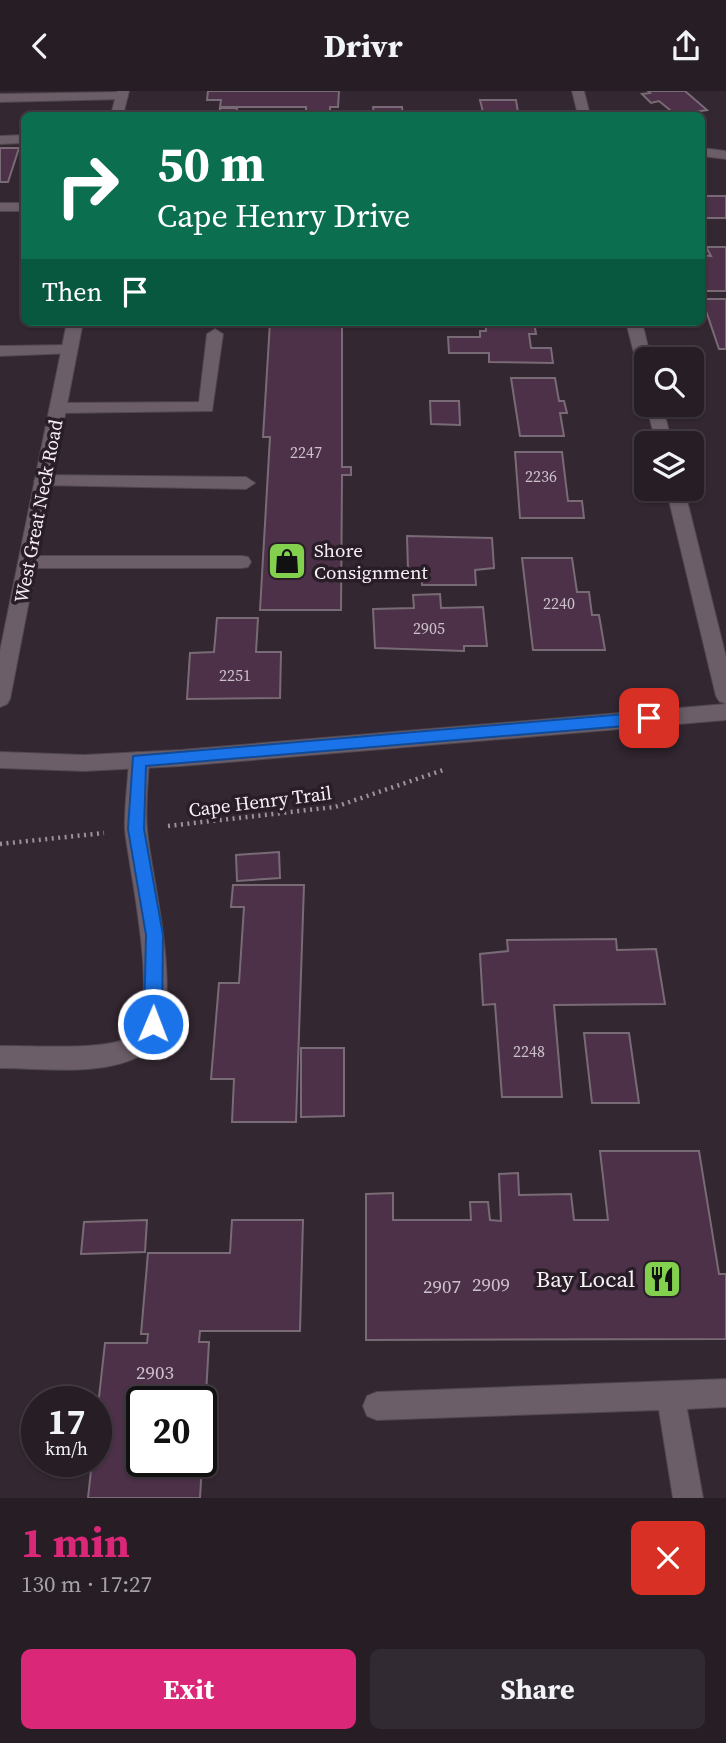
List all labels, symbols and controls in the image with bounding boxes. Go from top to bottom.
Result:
text: Drivr [323,24,403,68]
icon: back [21,27,59,65]
icon: share [667,27,705,65]
text: 50 m [157,130,265,197]
icon: right [42,140,133,231]
text: Cape Henry Drive [157,194,410,238]
icon: arrive [116,273,154,311]
text: Then [42,274,102,310]
map controls [634,347,704,501]
button: search [634,347,704,417]
street label: West Great Neck Road [7,417,69,605]
button: layers [634,431,704,501]
house number: 2247 [290,441,322,463]
house number: 2236 [525,465,557,487]
place label: Shore Consignment [314,537,428,585]
shop icon: Shore Consignment [266,540,308,582]
house number: 2240 [543,592,575,614]
house number: 2905 [413,617,445,639]
house number: 2251 [219,664,251,686]
pin [619,688,679,748]
icon: arrive [630,699,668,737]
street label: Cape Henry Trail [187,779,333,823]
position arrow [116,987,190,1061]
house number: 2248 [513,1040,545,1062]
restaurant icon: Bay Local [641,1258,683,1300]
place label: Bay Local [536,1263,635,1295]
house number: 2909 [472,1271,510,1297]
house number: 2907 [423,1273,461,1299]
house number: 2903 [136,1359,174,1385]
speed limit sign: 20 [126,1386,217,1477]
text: 17 [48,1398,85,1446]
text: km/h [45,1436,88,1461]
text: 1 min [21,1513,130,1571]
button: close [631,1521,705,1595]
text: 130 m · 17:27 [21,1568,152,1600]
button: Exit [21,1649,356,1729]
button: Share [370,1649,705,1729]

